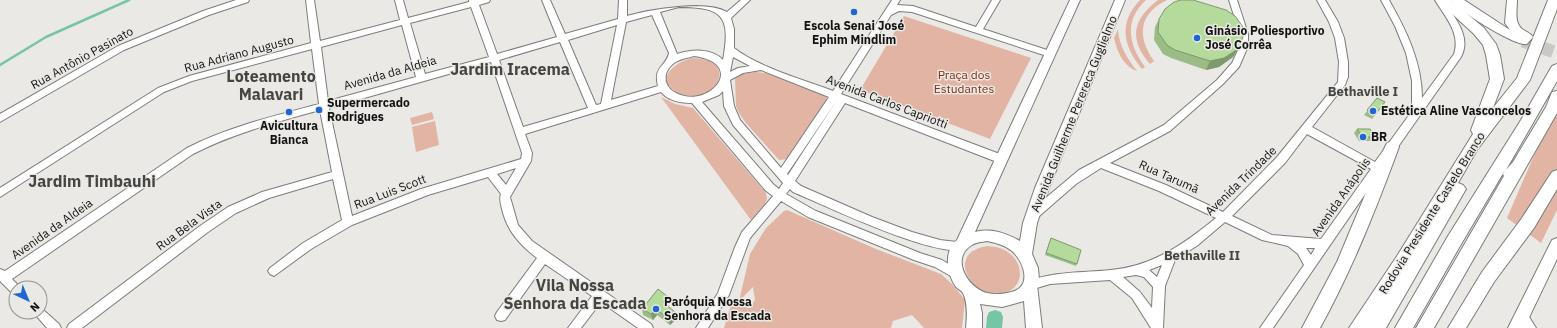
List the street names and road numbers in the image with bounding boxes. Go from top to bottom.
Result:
street label: Avenida Guilherme Perereca Guglielmo [1027,13,1120,214]
street label: Rua Antônio Pasinato [28,23,136,92]
street label: Rua Adriano Augusto [182,32,296,75]
street label: Avenida da Aldeia [342,52,439,93]
street label: Avenida Carlos Capriotti [824,71,950,132]
street label: Rodovia Presidente Castelo Branco [1375,129,1488,296]
street label: Avenida Trindade [1202,143,1280,218]
street label: Avenida Anápolis [1308,154,1373,239]
street label: Rua Tarumã [1137,157,1202,197]
street label: Rua Luis Scott [352,171,428,212]
street label: Avenida da Aldeia [8,195,96,262]
street label: Rua Bela Vista [153,195,225,253]

